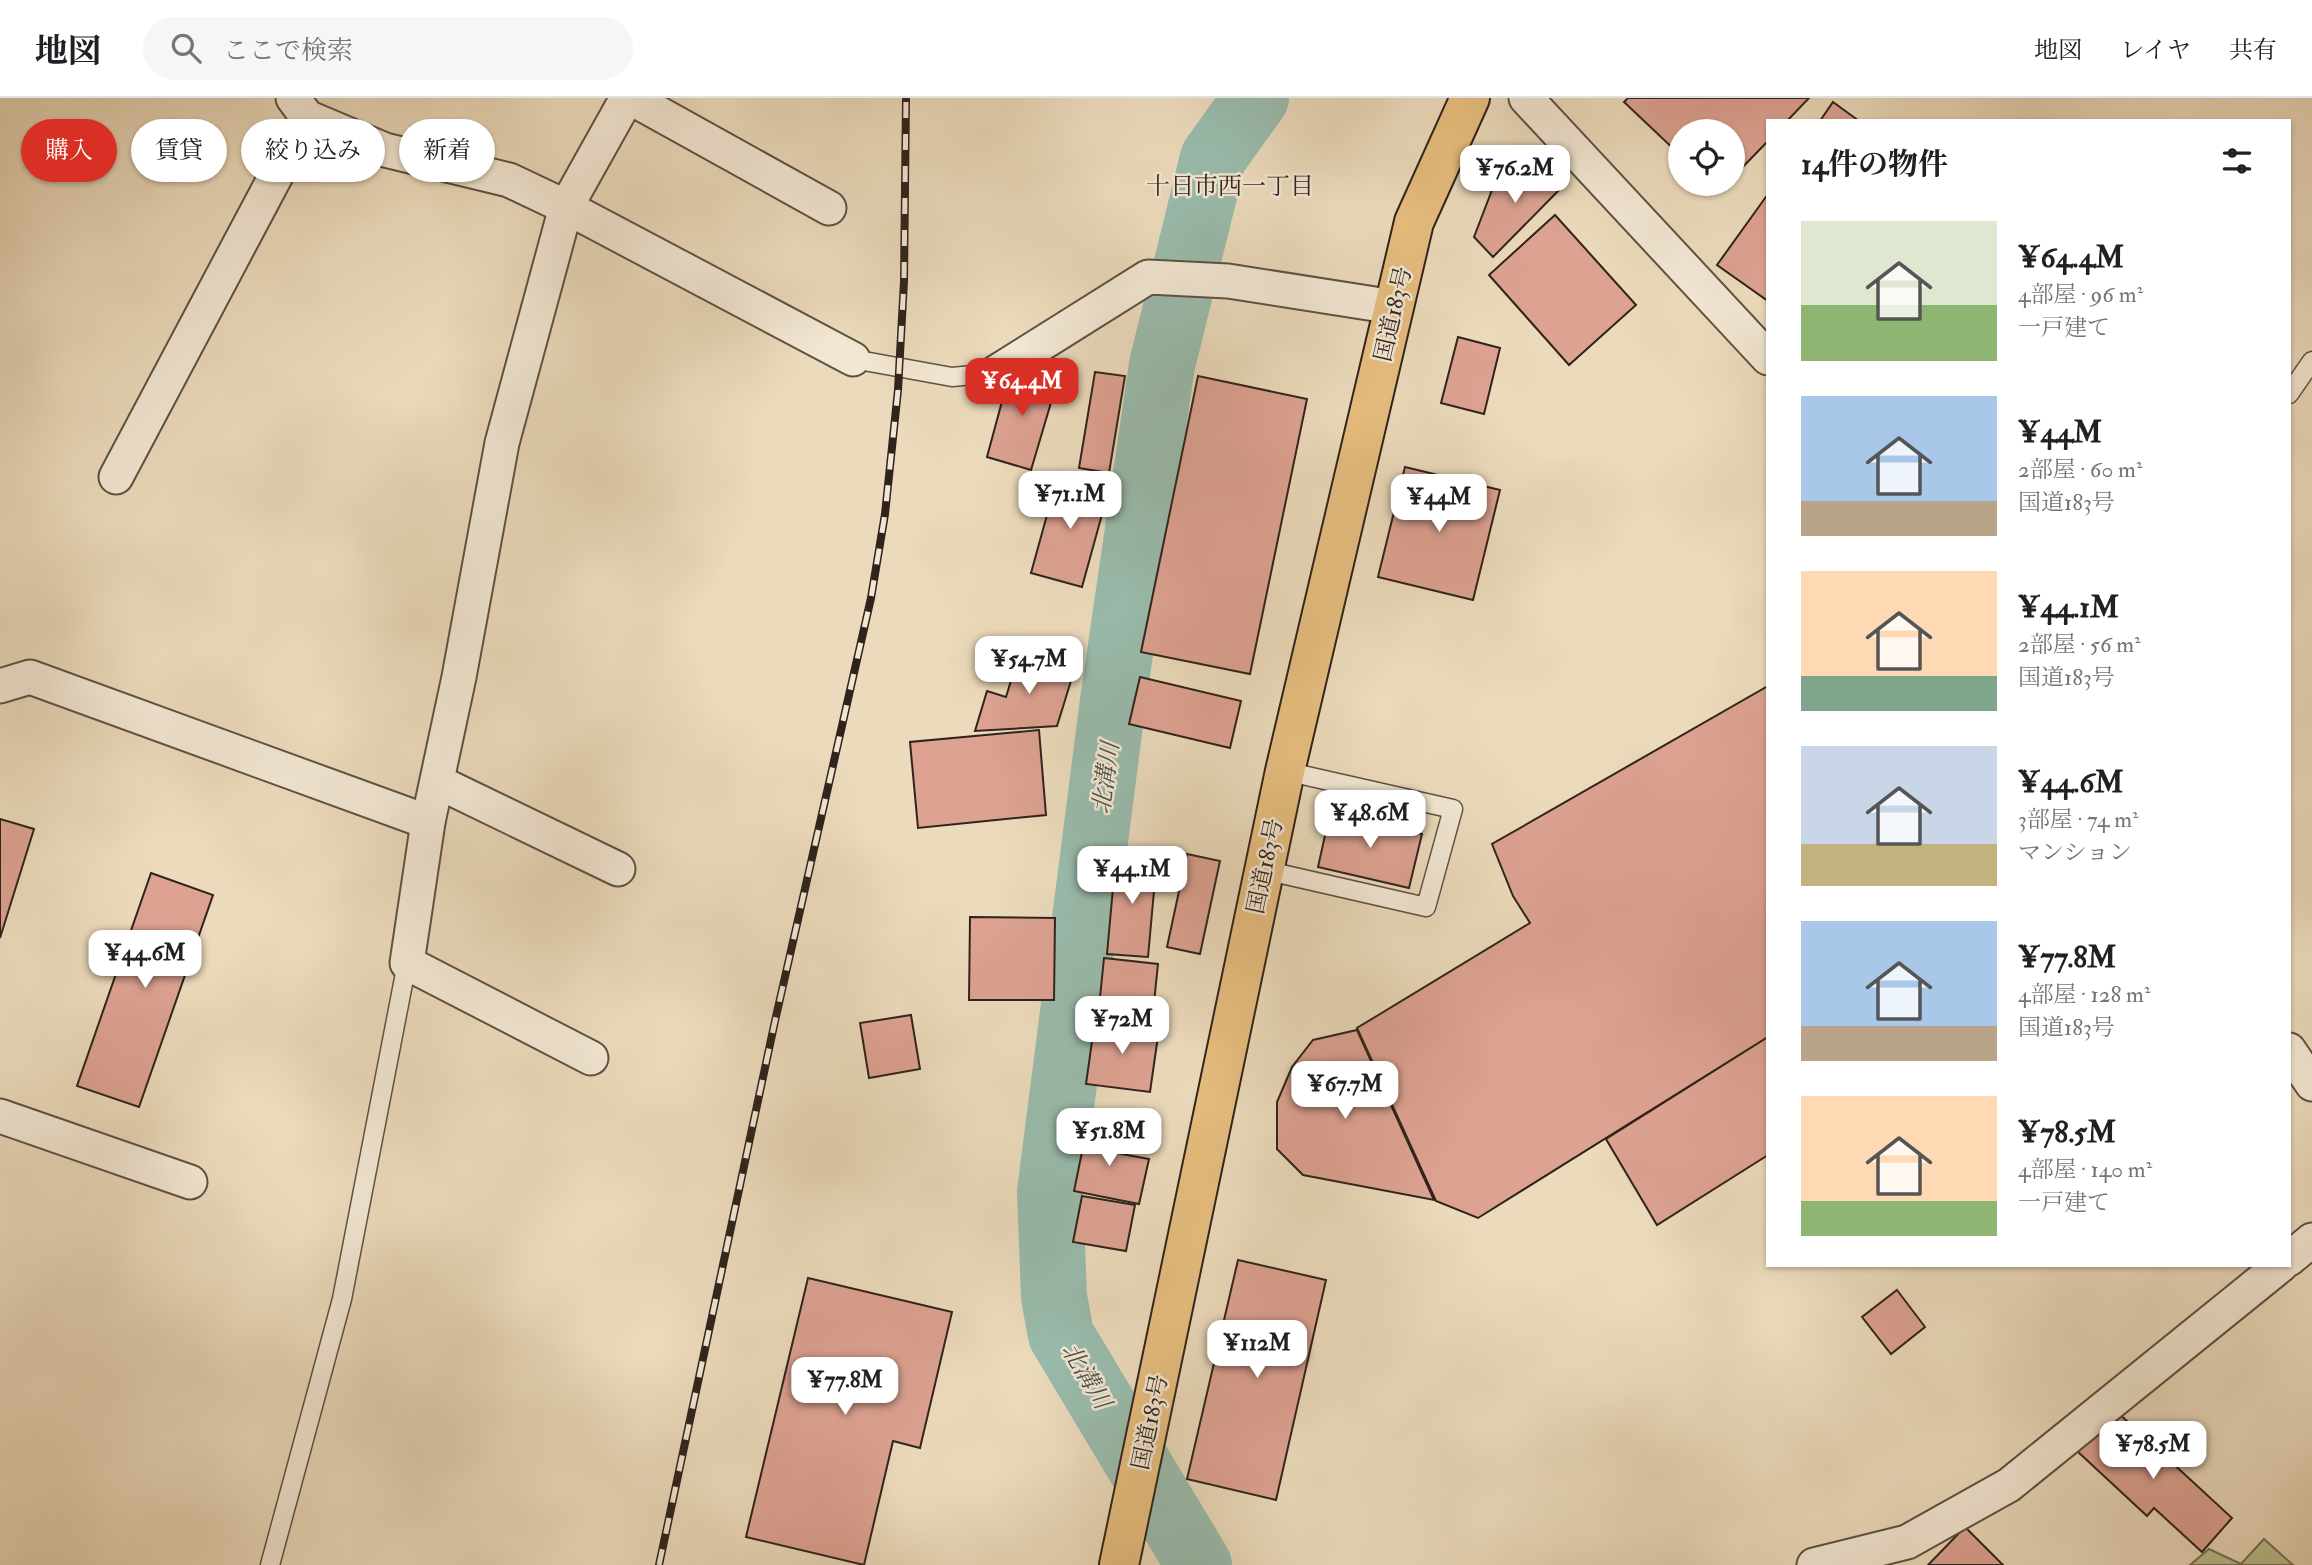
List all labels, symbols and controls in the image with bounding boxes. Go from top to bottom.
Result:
search box [143,17,633,80]
icon: search [167,29,205,67]
text: 地図 [35,31,101,72]
text: ここで検索 [223,35,353,67]
text: 地図 [2034,35,2082,66]
text: レイヤ [2120,35,2191,66]
text: 共有 [2229,35,2277,66]
chip: 購入 [21,119,117,182]
chip: 賃貸 [131,119,227,182]
chip: 絞り込み [241,119,385,182]
chip: 新着 [399,119,495,182]
map controls [1668,119,1745,196]
button: locate [1668,119,1745,196]
icon: filters [2218,142,2256,180]
pin: ¥76.2M [1458,146,1572,205]
text: 14件の物件 [1801,146,1948,183]
text: ¥76.2M [1476,153,1554,182]
district label: 十日市西一丁目 [1146,171,1314,202]
text: ¥64.4M [2018,239,2124,276]
icon: home [1857,249,1941,333]
street label: 国道183号 [1368,264,1418,364]
text: 4部屋 · 96 m² [2018,280,2143,309]
text: 一戸建て [2018,313,2110,342]
pin: ¥64.4M [965,358,1079,418]
text: ¥64.4M [981,366,1063,395]
text: ¥44M [2018,414,2102,451]
icon: home [1857,424,1941,508]
text: 2部屋 · 60 m² [2018,455,2142,484]
pin: ¥71.1M [1013,472,1127,531]
pin: ¥44M [1398,474,1480,534]
text: ¥71.1M [1035,479,1106,508]
text: ¥44M [1407,482,1471,511]
text: 国道183号 [2018,488,2115,517]
text: ¥44.1M [2018,589,2119,626]
icon: home [1857,599,1941,683]
text: 2部屋 · 56 m² [2018,630,2141,659]
pin: ¥54.7M [972,636,1086,696]
text: ¥54.7M [991,644,1067,673]
text: 国道183号 [2018,663,2115,692]
water label: 北溝川 [1086,737,1127,816]
text: ¥44.6M [2018,764,2124,801]
icon: home [1857,774,1941,858]
pin: ¥48.6M [1313,790,1427,850]
text: ¥48.6M [1331,798,1409,827]
text: 3部屋 · 74 m² [2018,805,2139,834]
street label: 国道183号 [1241,816,1289,916]
text: マンション [2018,838,2132,867]
pin: ¥44.1M [1075,846,1189,906]
text: ¥44.1M [1093,854,1171,883]
pin: ¥44.6M [88,930,202,990]
text: ¥44.6M [105,938,185,967]
text: ¥77.8M [2018,939,2116,976]
icon: home [1857,949,1941,1033]
text: 4部屋 · 128 m² [2018,980,2150,1009]
pin: ¥72M [1081,996,1163,1056]
text: ¥72M [1091,1004,1153,1033]
text: 国道183号 [2018,1013,2115,1042]
pin: ¥67.7M [1288,1062,1402,1121]
text: ¥67.7M [1307,1069,1383,1098]
pin: ¥51.8M [1052,1108,1166,1168]
text: ¥78.5M [2018,1114,2116,1151]
text: ¥51.8M [1072,1116,1146,1145]
icon: home [1857,1124,1941,1208]
text: 4部屋 · 140 m² [2018,1155,2152,1184]
text: 一戸建て [2018,1188,2110,1217]
pin: ¥112M [1208,1320,1306,1380]
text: ¥112M [1223,1328,1291,1357]
water label: 北溝川 [1054,1337,1119,1417]
pin: ¥77.8M [788,1358,902,1417]
text: ¥77.8M [807,1365,883,1394]
street label: 国道183号 [1126,1372,1174,1472]
pin: ¥78.5M [2096,1422,2210,1481]
text: ¥78.5M [2115,1429,2191,1458]

